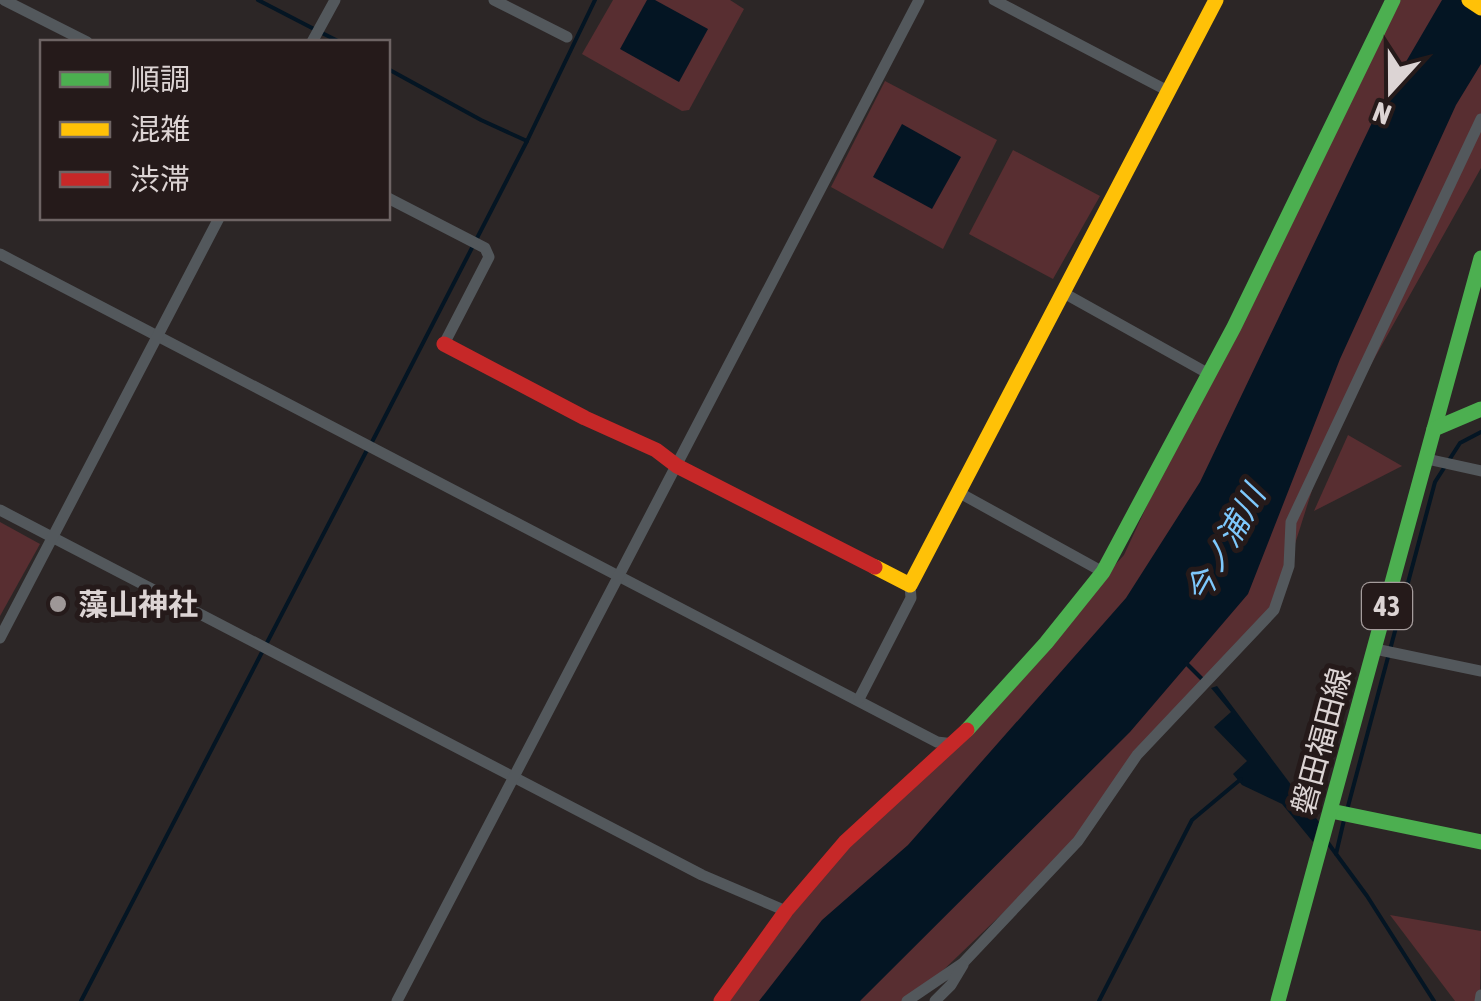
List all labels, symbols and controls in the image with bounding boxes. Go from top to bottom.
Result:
legend [40,40,390,220]
north arrow [1341,40,1441,140]
text: 順調 [130,62,190,96]
text: N [1369,95,1395,131]
text: 混雑 [130,112,190,146]
text: 渋滞 [130,162,190,196]
water label: 今ノ浦川 [1178,476,1274,609]
road number: 43 [1362,583,1412,629]
place label: 藻山神社 [78,587,198,621]
marker: 藻山神社 [47,593,69,615]
street label: 磐田福田線 [1285,664,1357,818]

